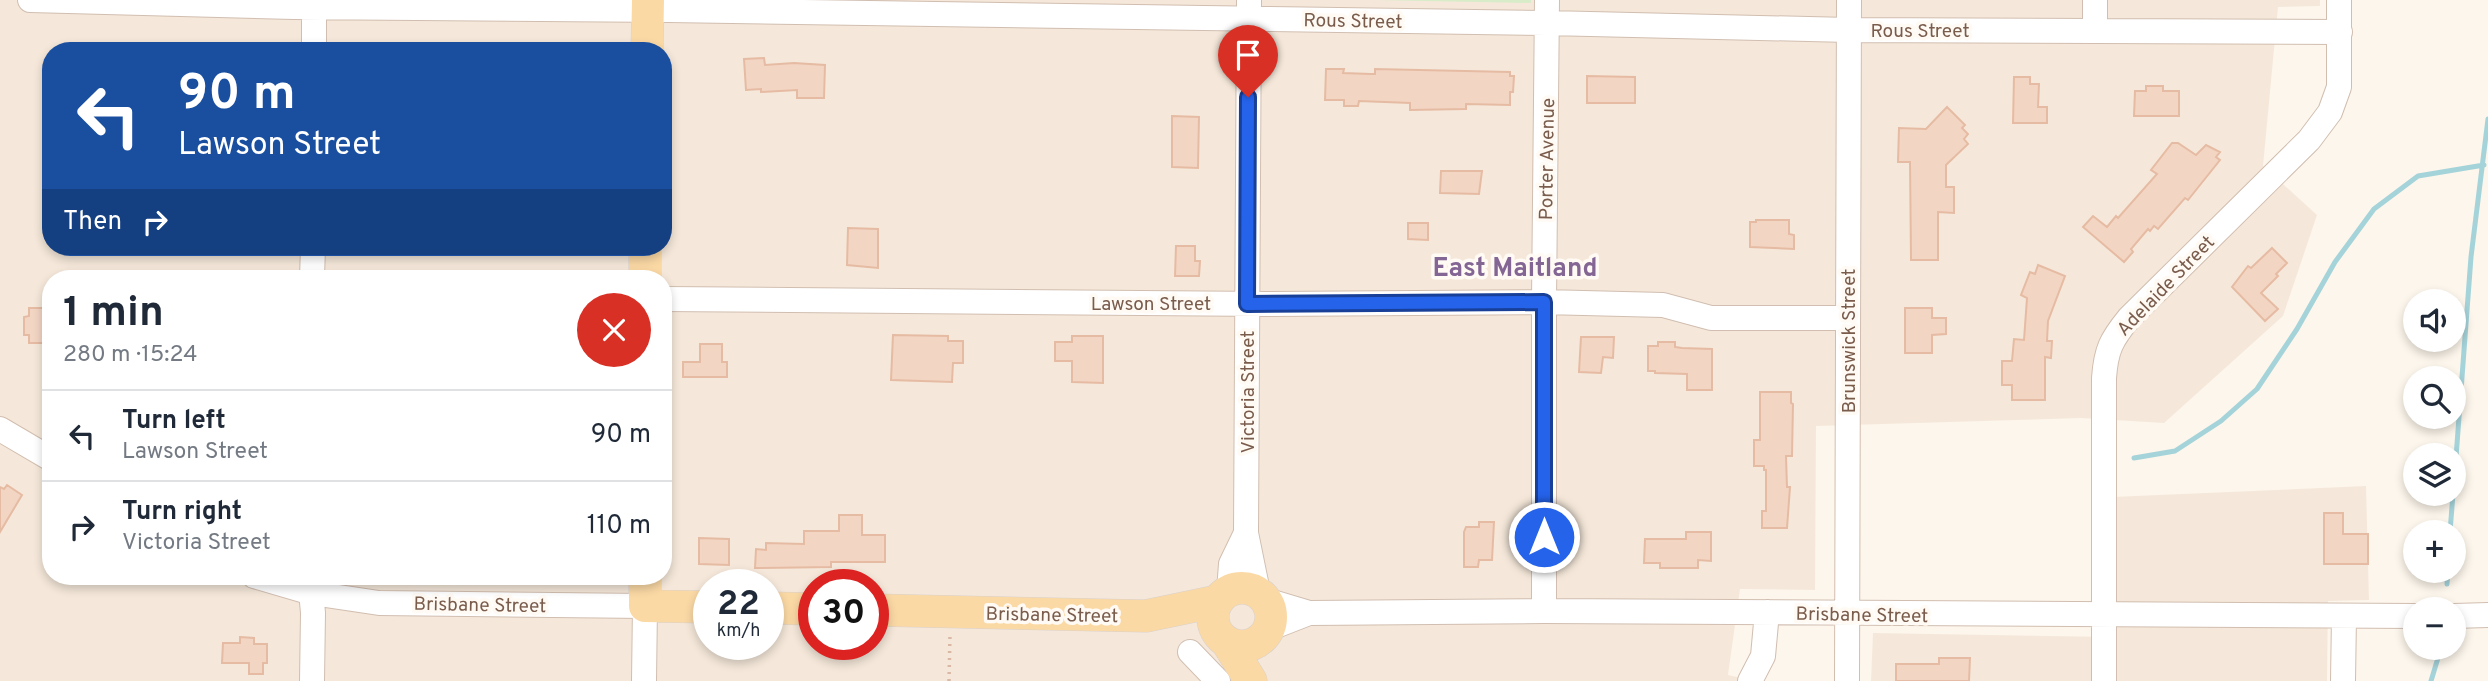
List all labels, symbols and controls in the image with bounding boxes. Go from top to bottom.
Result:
street label: Rous Street [1303,9,1403,35]
street label: Rous Street [1870,20,1970,44]
pin [1218,25,1278,97]
icon: arrive [1229,36,1267,74]
text: 90 m [178,65,296,127]
icon: left [63,70,154,161]
street label: Porter Avenue [1535,98,1561,220]
text: Lawson Street [178,126,381,166]
icon: right [136,203,174,241]
text: Then [63,206,122,239]
street label: Adelaide Street [2112,231,2221,342]
district label: East Maitland [1432,253,1598,286]
street label: Brunswick Street [1838,269,1862,413]
text: 1 min [63,288,164,341]
map controls [2403,289,2466,660]
button: sound [2403,289,2466,352]
button: close [577,293,651,367]
street label: Lawson Street [1091,293,1211,317]
street label: Victoria Street [1237,331,1261,453]
text: 280 m · 15:24 [63,341,198,370]
button: search [2403,366,2466,429]
text: Turn left [122,405,226,438]
icon: left [63,417,101,455]
text: 90 m [591,419,651,452]
text: Lawson Street [122,438,268,467]
button: layers [2403,443,2466,506]
text: Turn right [122,496,242,529]
position arrow [1507,500,1581,574]
icon: right [63,508,101,546]
text: 110 m [587,510,651,543]
button: + [2403,520,2466,583]
text: Victoria Street [122,529,271,558]
speed limit sign: 30 [798,569,889,660]
text: 22 [717,583,760,627]
street label: Brisbane Street [413,593,547,619]
button: − [2403,597,2466,660]
street label: Brisbane Street [985,603,1119,629]
street label: Brisbane Street [1795,603,1929,629]
text: km/h [717,620,760,643]

